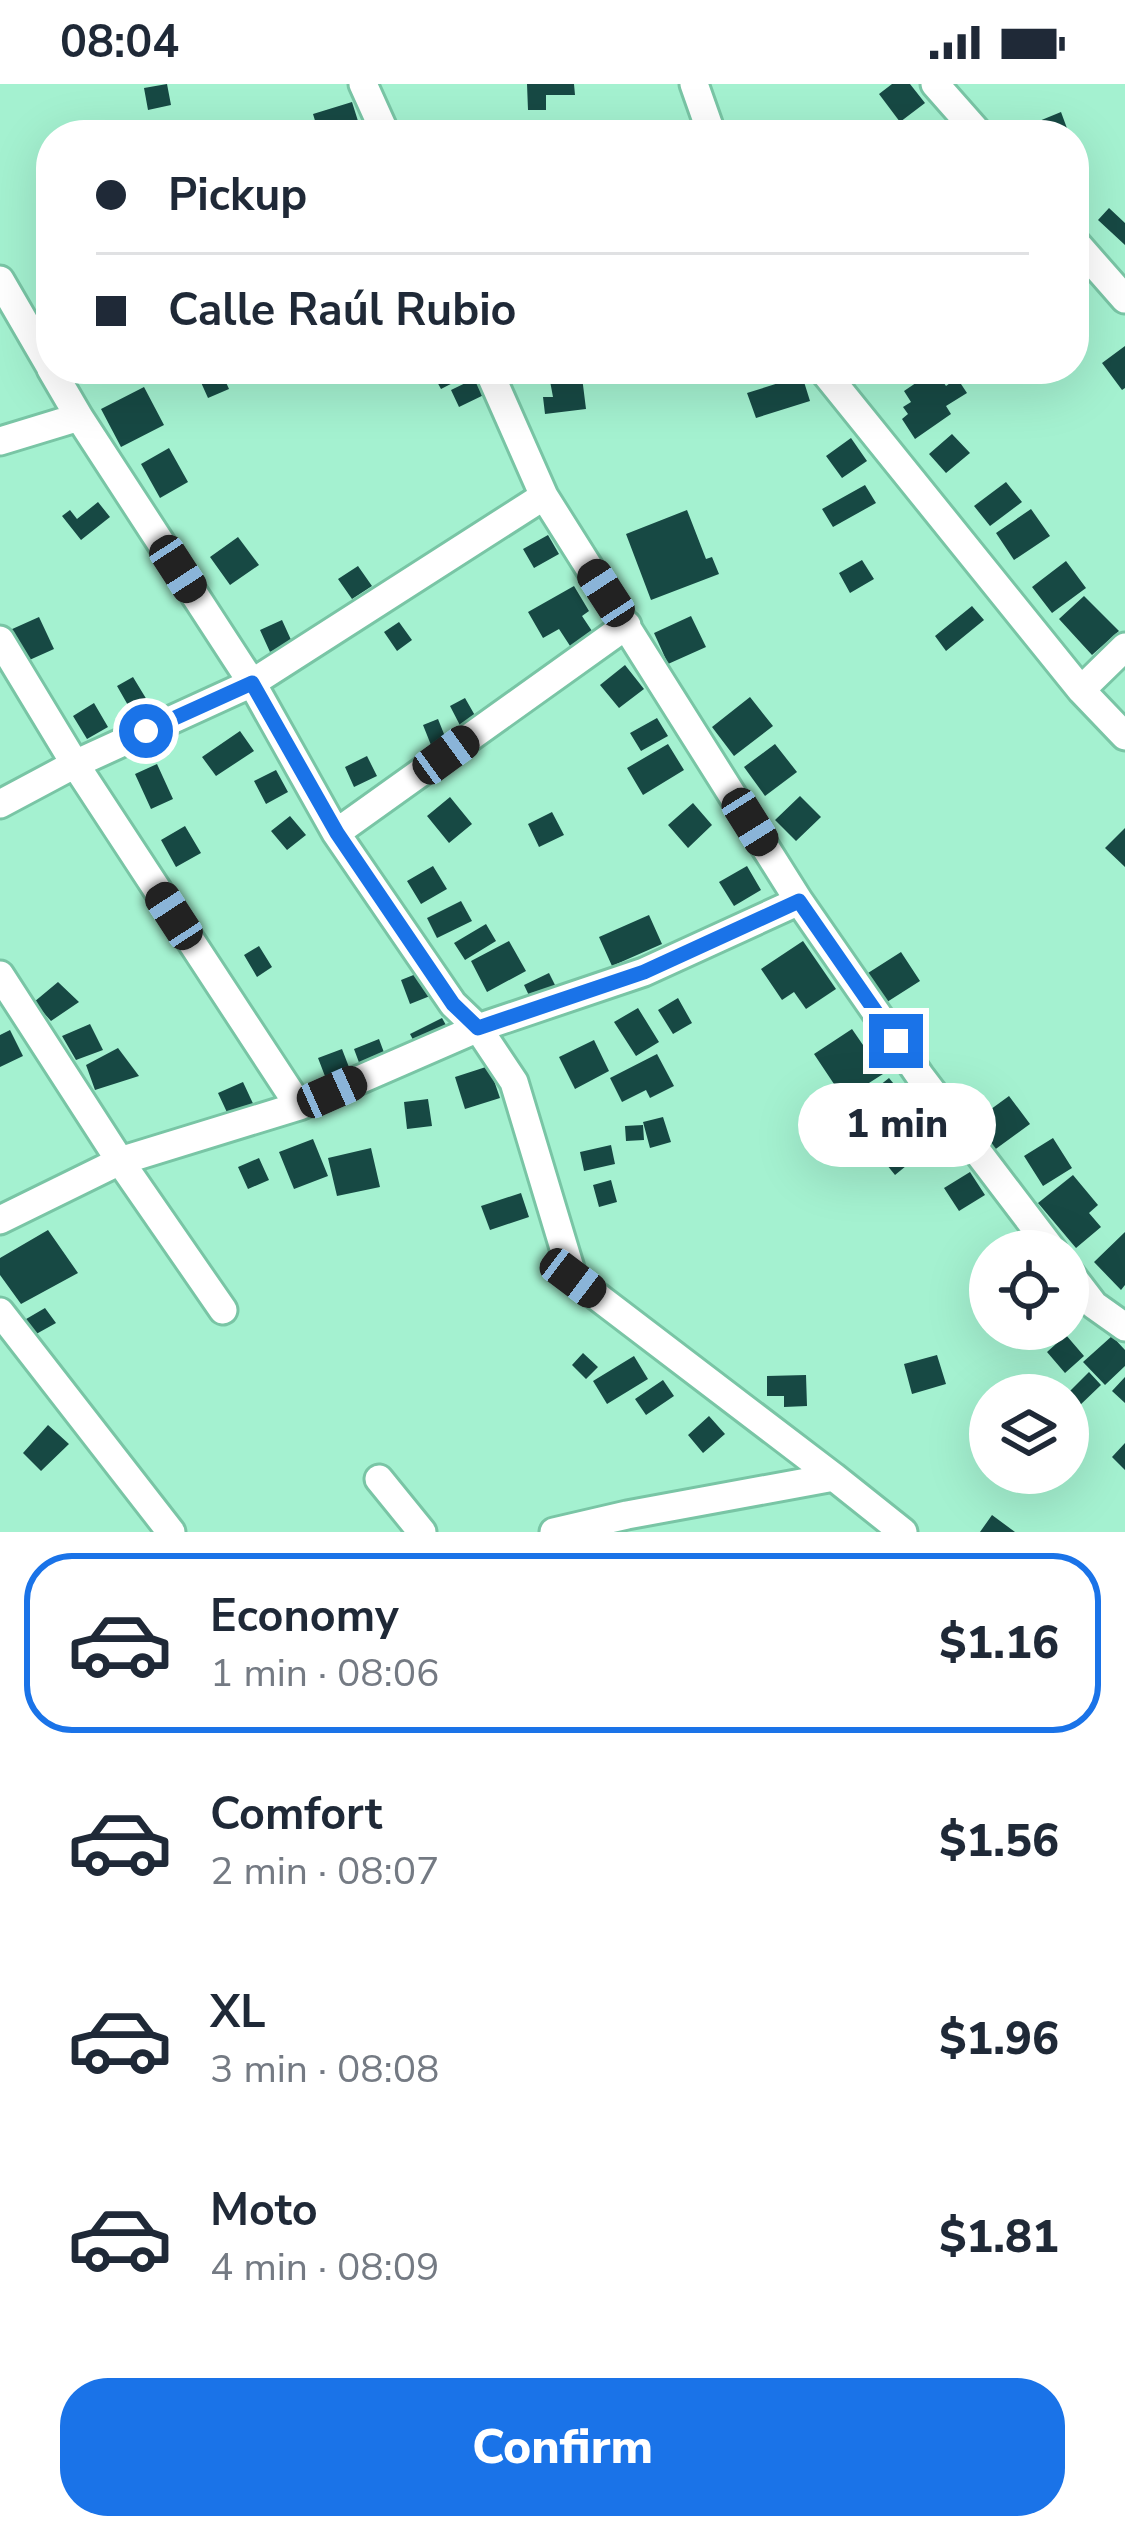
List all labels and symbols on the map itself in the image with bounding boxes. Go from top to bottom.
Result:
car [143,529,213,609]
car [571,553,641,633]
route start [119,704,173,758]
car [406,719,486,791]
car [716,782,784,862]
car [139,876,209,956]
route end [869,1014,923,1068]
car [292,1061,372,1123]
callout: 1 min [797,1083,995,1167]
car [533,1242,613,1314]

